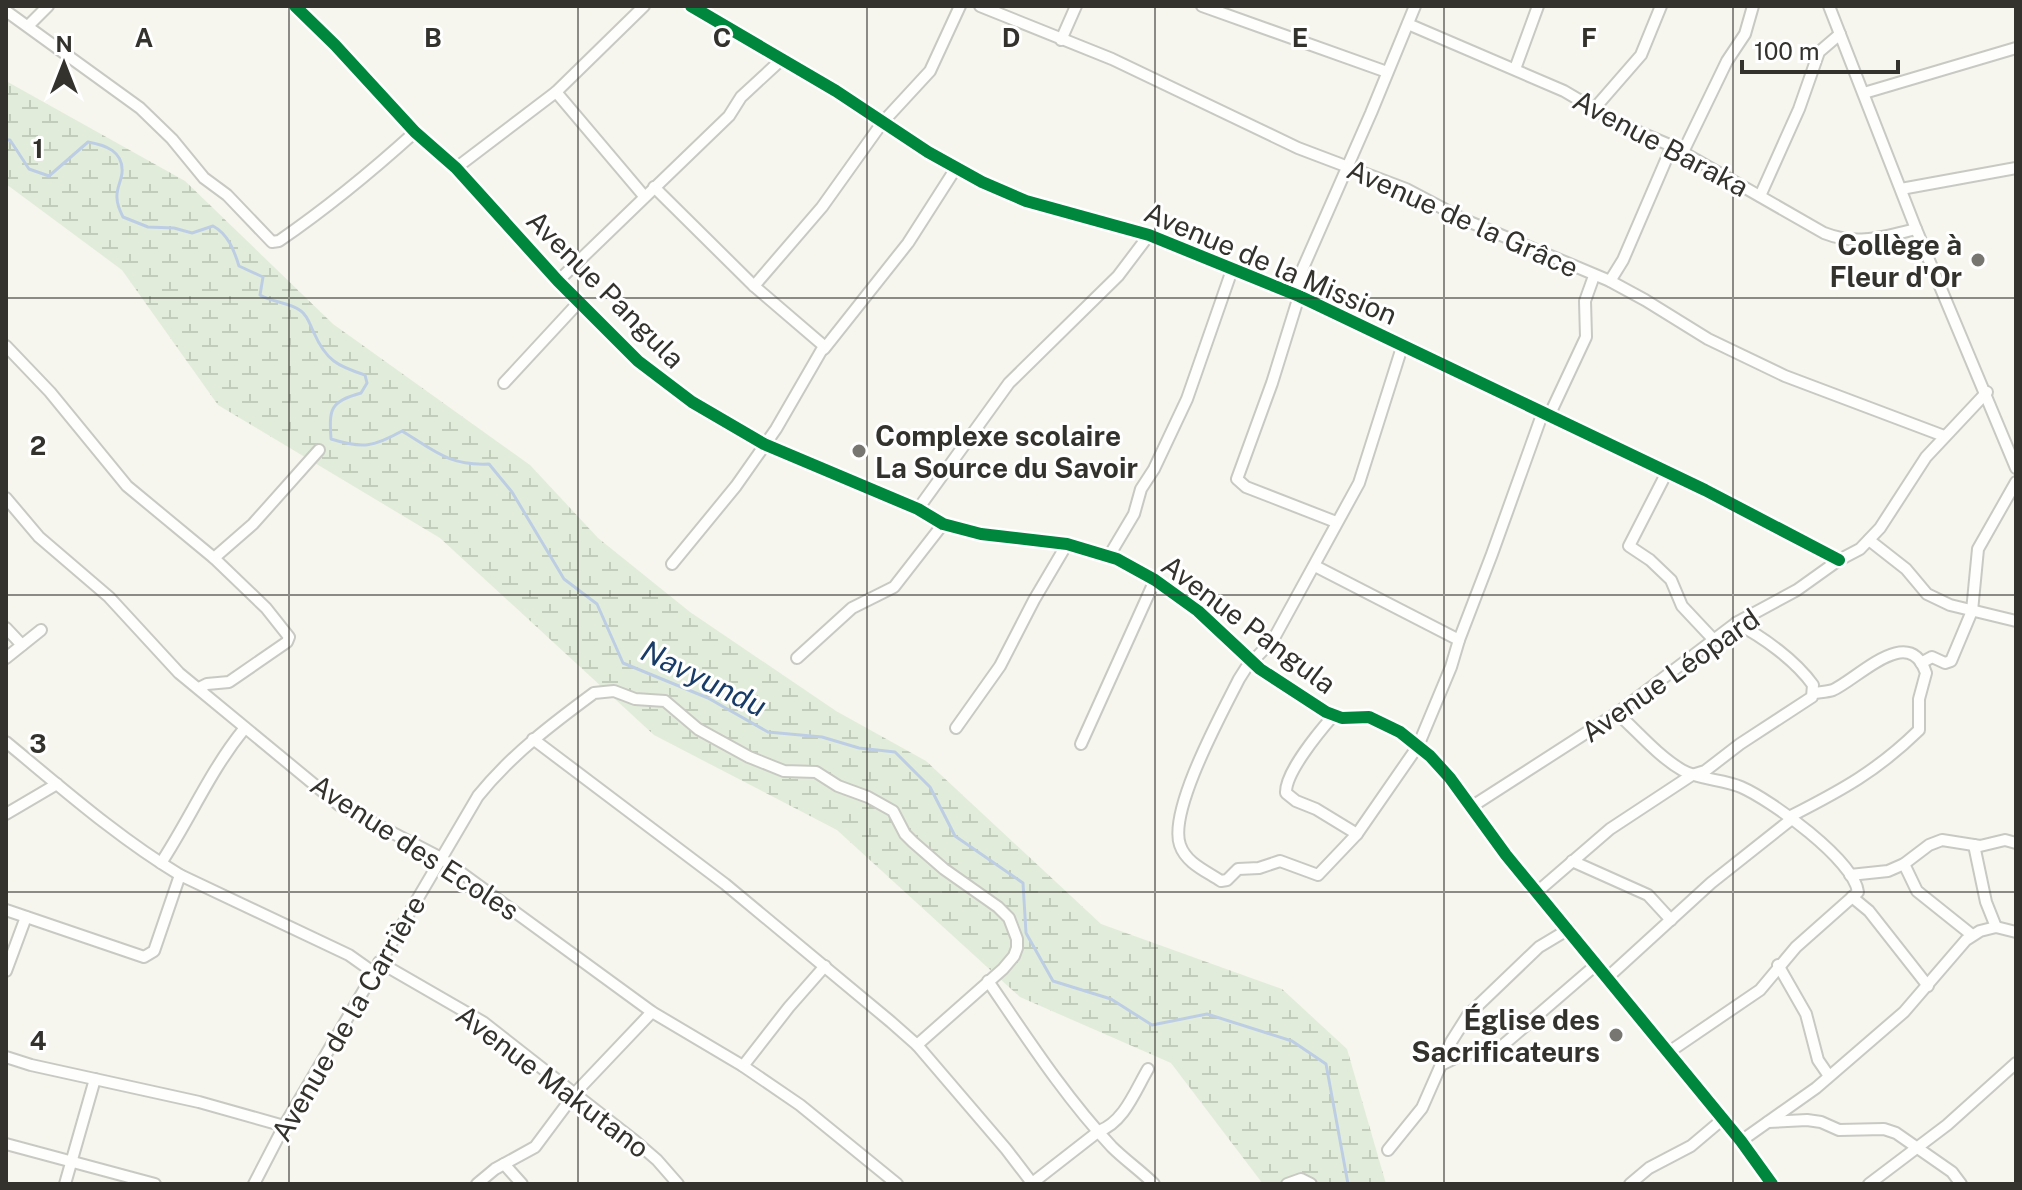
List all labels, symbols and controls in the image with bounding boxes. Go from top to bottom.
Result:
text: A [135,22,154,53]
text: B [424,22,442,53]
text: C [713,22,731,53]
text: D [1002,22,1020,53]
text: E [1292,22,1308,53]
text: F [1581,22,1597,53]
north arrow [24,24,104,104]
scale bar [1742,24,1898,74]
text: N [55,31,73,57]
text: 100 m [1754,37,1820,65]
street label: Avenue Baraka [1568,83,1754,203]
text: 1 [32,133,44,164]
street label: Avenue de la Grâce [1342,152,1584,284]
street label: Avenue de la Mission [1140,195,1402,331]
street label: Avenue Pangula [520,203,692,375]
place label: Collège à Fleur d'Or [1829,228,1962,293]
marker: Collège à Fleur d'Or [1969,251,1987,269]
place label: Complexe scolaire La Source du Savoir [875,419,1138,484]
text: 2 [30,430,46,461]
marker: Complexe scolaire La Source du Savoir [850,442,868,460]
street label: Avenue Pangula [1156,548,1342,700]
street label: Avenue Léopard [1575,601,1765,749]
water label: Navyundu [635,632,773,724]
text: 3 [29,728,47,759]
street label: Avenue des Ecoles [305,767,525,927]
street label: Avenue de la Carrière [264,889,432,1147]
street label: Avenue Makutano [450,998,656,1164]
place label: Église des Sacrificateurs [1411,1003,1600,1068]
text: 4 [29,1025,47,1056]
marker: Église des Sacrificateurs [1607,1026,1625,1044]

